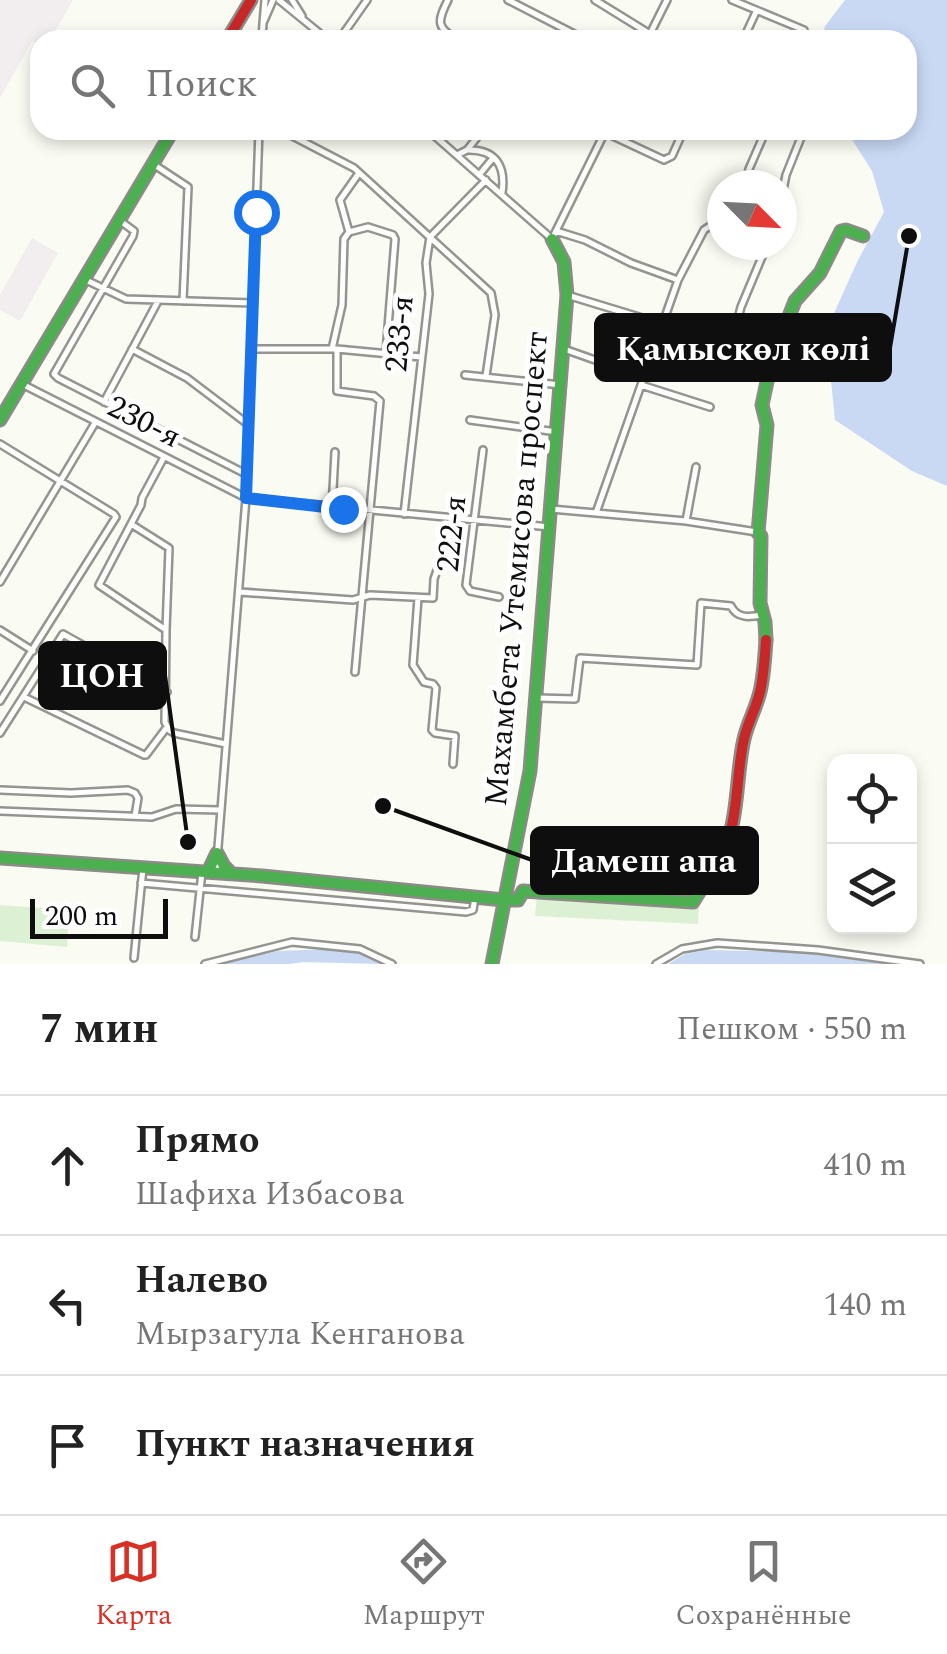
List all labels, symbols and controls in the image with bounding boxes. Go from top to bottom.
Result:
search box [30,30,917,140]
text: Поиск [145,56,257,114]
icon: search [65,58,120,113]
north arrow [707,170,797,260]
route start [234,190,280,236]
street label: 233-я [372,293,428,375]
callout: Қамыскөл көлі [596,315,890,380]
text: Қамыскөл көлі [616,323,870,376]
street label: Махамбета Утемисова проспект [472,329,562,809]
street label: 230-я [99,383,189,461]
route end [321,487,367,533]
street label: 222-я [424,493,480,575]
callout: ЦОН [40,643,165,708]
text: ЦОН [59,650,145,703]
map controls [827,754,917,934]
button: locate [827,754,917,844]
callout: Дамеш апа [532,828,757,893]
text: Дамеш апа [551,835,737,888]
button: layers [827,844,917,934]
scale bar [30,894,168,938]
text: 200 m [45,895,118,938]
text: 7 мин [40,998,158,1061]
text: Пешком · 550 m [676,1005,907,1054]
text: Прямо [135,1112,260,1170]
icon: ahead [40,1138,95,1193]
text: 410 m [823,1141,907,1190]
text: Шафиха Избасова [135,1170,404,1219]
text: Налево [135,1252,268,1310]
icon: left [40,1278,95,1333]
text: 140 m [823,1281,907,1330]
text: Мырзагула Кенганова [135,1310,465,1359]
text: Пункт назначения [135,1416,475,1474]
icon: arrive [40,1418,95,1473]
tab: Карта [95,1534,172,1637]
tab: Маршрут [363,1534,485,1637]
tab: Сохранённые [675,1534,852,1637]

